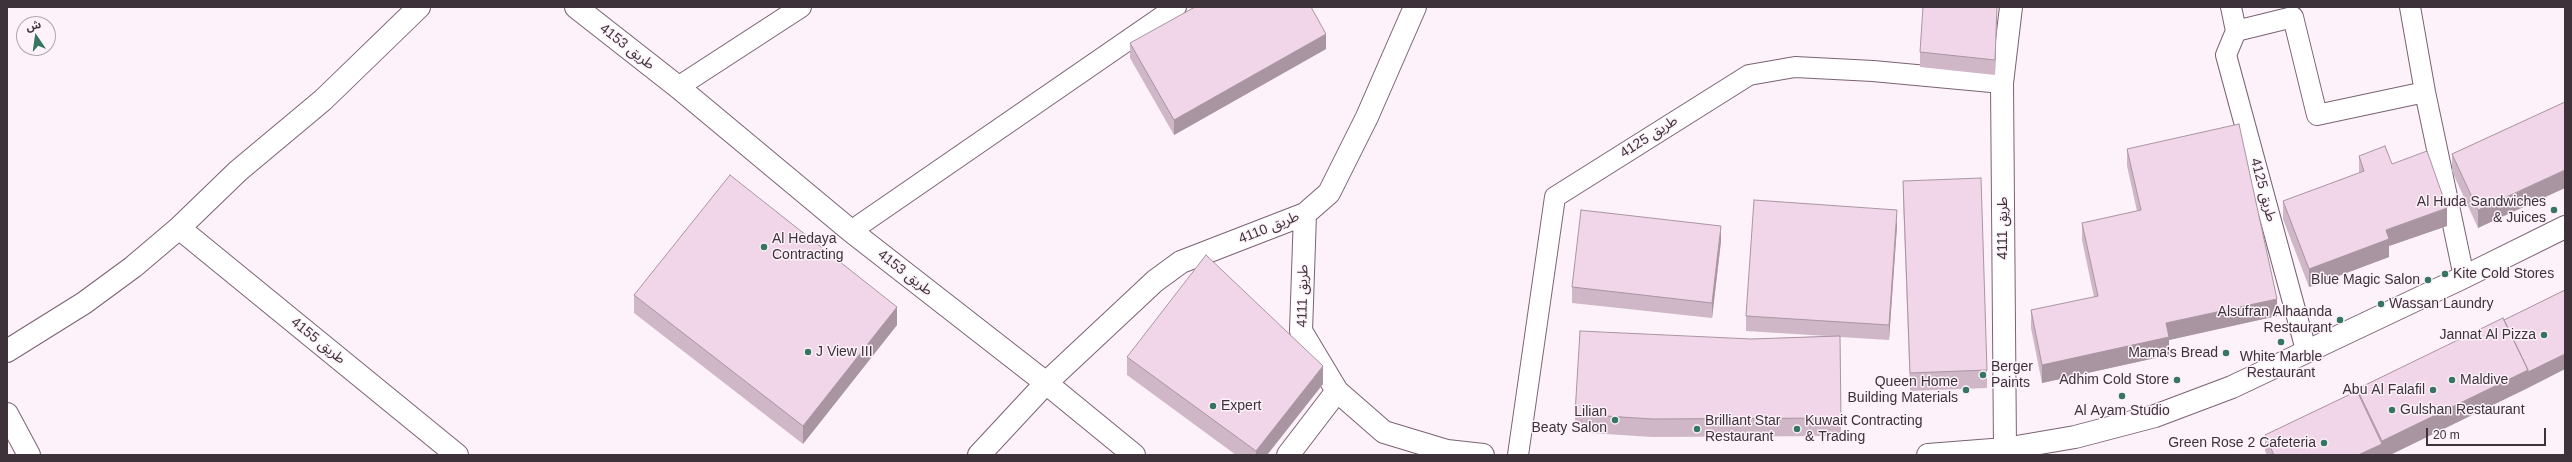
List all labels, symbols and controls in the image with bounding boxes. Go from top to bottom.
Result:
north arrow [16,16,56,56]
text: ش [25,18,42,33]
street label: طريق 4153 [596,20,658,74]
street label: طريق 4125 [1617,112,1681,162]
street label: طريق 4125 [2246,156,2280,224]
place label: Al Huda Sandwiches & Juices [2417,194,2546,226]
street label: طريق 4111 [1995,196,2011,260]
marker: Al Huda Sandwiches & Juices [2549,205,2559,215]
street label: طريق 4110 [1236,208,1302,248]
place label: Al Hedaya Contracting [772,231,844,264]
marker: Al Hedaya Contracting [759,242,769,252]
street label: طريق 4153 [874,246,936,300]
street label: طريق 4111 [1294,264,1312,328]
place label: Kite Cold Stores [2453,266,2554,282]
marker: Kite Cold Stores [2440,269,2450,279]
place label: Blue Magic Salon [2311,272,2420,288]
marker: Blue Magic Salon [2423,275,2433,285]
place label: Wassan Laundry [2389,296,2494,312]
marker: Wassan Laundry [2376,299,2386,309]
place label: Alsufran Alhaanda Restaurant [2218,304,2332,336]
street label: طريق 4155 [287,314,349,368]
marker: Alsufran Alhaanda Restaurant [2335,315,2345,325]
place label: Jannat Al Pizza [2440,327,2536,343]
marker: Jannat Al Pizza [2539,330,2549,340]
marker: White Marble Restaurant [2276,337,2286,347]
place label: J View III [816,344,873,360]
place label: Mama's Bread [2128,345,2218,361]
marker: J View III [803,347,813,357]
marker: Mama's Bread [2221,348,2231,358]
place label: White Marble Restaurant [2240,349,2322,382]
place label: Berger Paints [1991,359,2033,392]
marker: Berger Paints [1978,370,1988,380]
place label: Adhim Cold Store [2059,372,2169,388]
place label: Maldive [2460,372,2508,388]
place label: Queen Home Building Materials [1848,374,1958,406]
marker: Adhim Cold Store [2172,375,2182,385]
marker: Maldive [2447,375,2457,385]
place label: Abu Al Falafil [2343,382,2425,398]
marker: Queen Home Building Materials [1961,385,1971,395]
marker: Abu Al Falafil [2428,385,2438,395]
marker: Al Ayam Studio [2117,391,2127,401]
place label: Expert [1221,398,1261,414]
marker: Expert [1208,401,1218,411]
place label: Gulshan Restaurant [2400,402,2525,418]
place label: Al Ayam Studio [2074,403,2170,419]
place label: Lilian Beaty Salon [1532,404,1607,436]
marker: Gulshan Restaurant [2387,405,2397,415]
place label: Brilliant Star Restaurant [1705,413,1780,446]
place label: Kuwait Contracting & Trading [1805,413,1923,446]
marker: Lilian Beaty Salon [1610,415,1620,425]
scale bar [2428,420,2548,446]
marker: Brilliant Star Restaurant [1692,424,1702,434]
marker: Kuwait Contracting & Trading [1792,424,1802,434]
text: 20 m [2433,428,2460,442]
place label: Green Rose 2 Cafeteria [2168,435,2316,451]
marker: Green Rose 2 Cafeteria [2319,438,2329,448]

